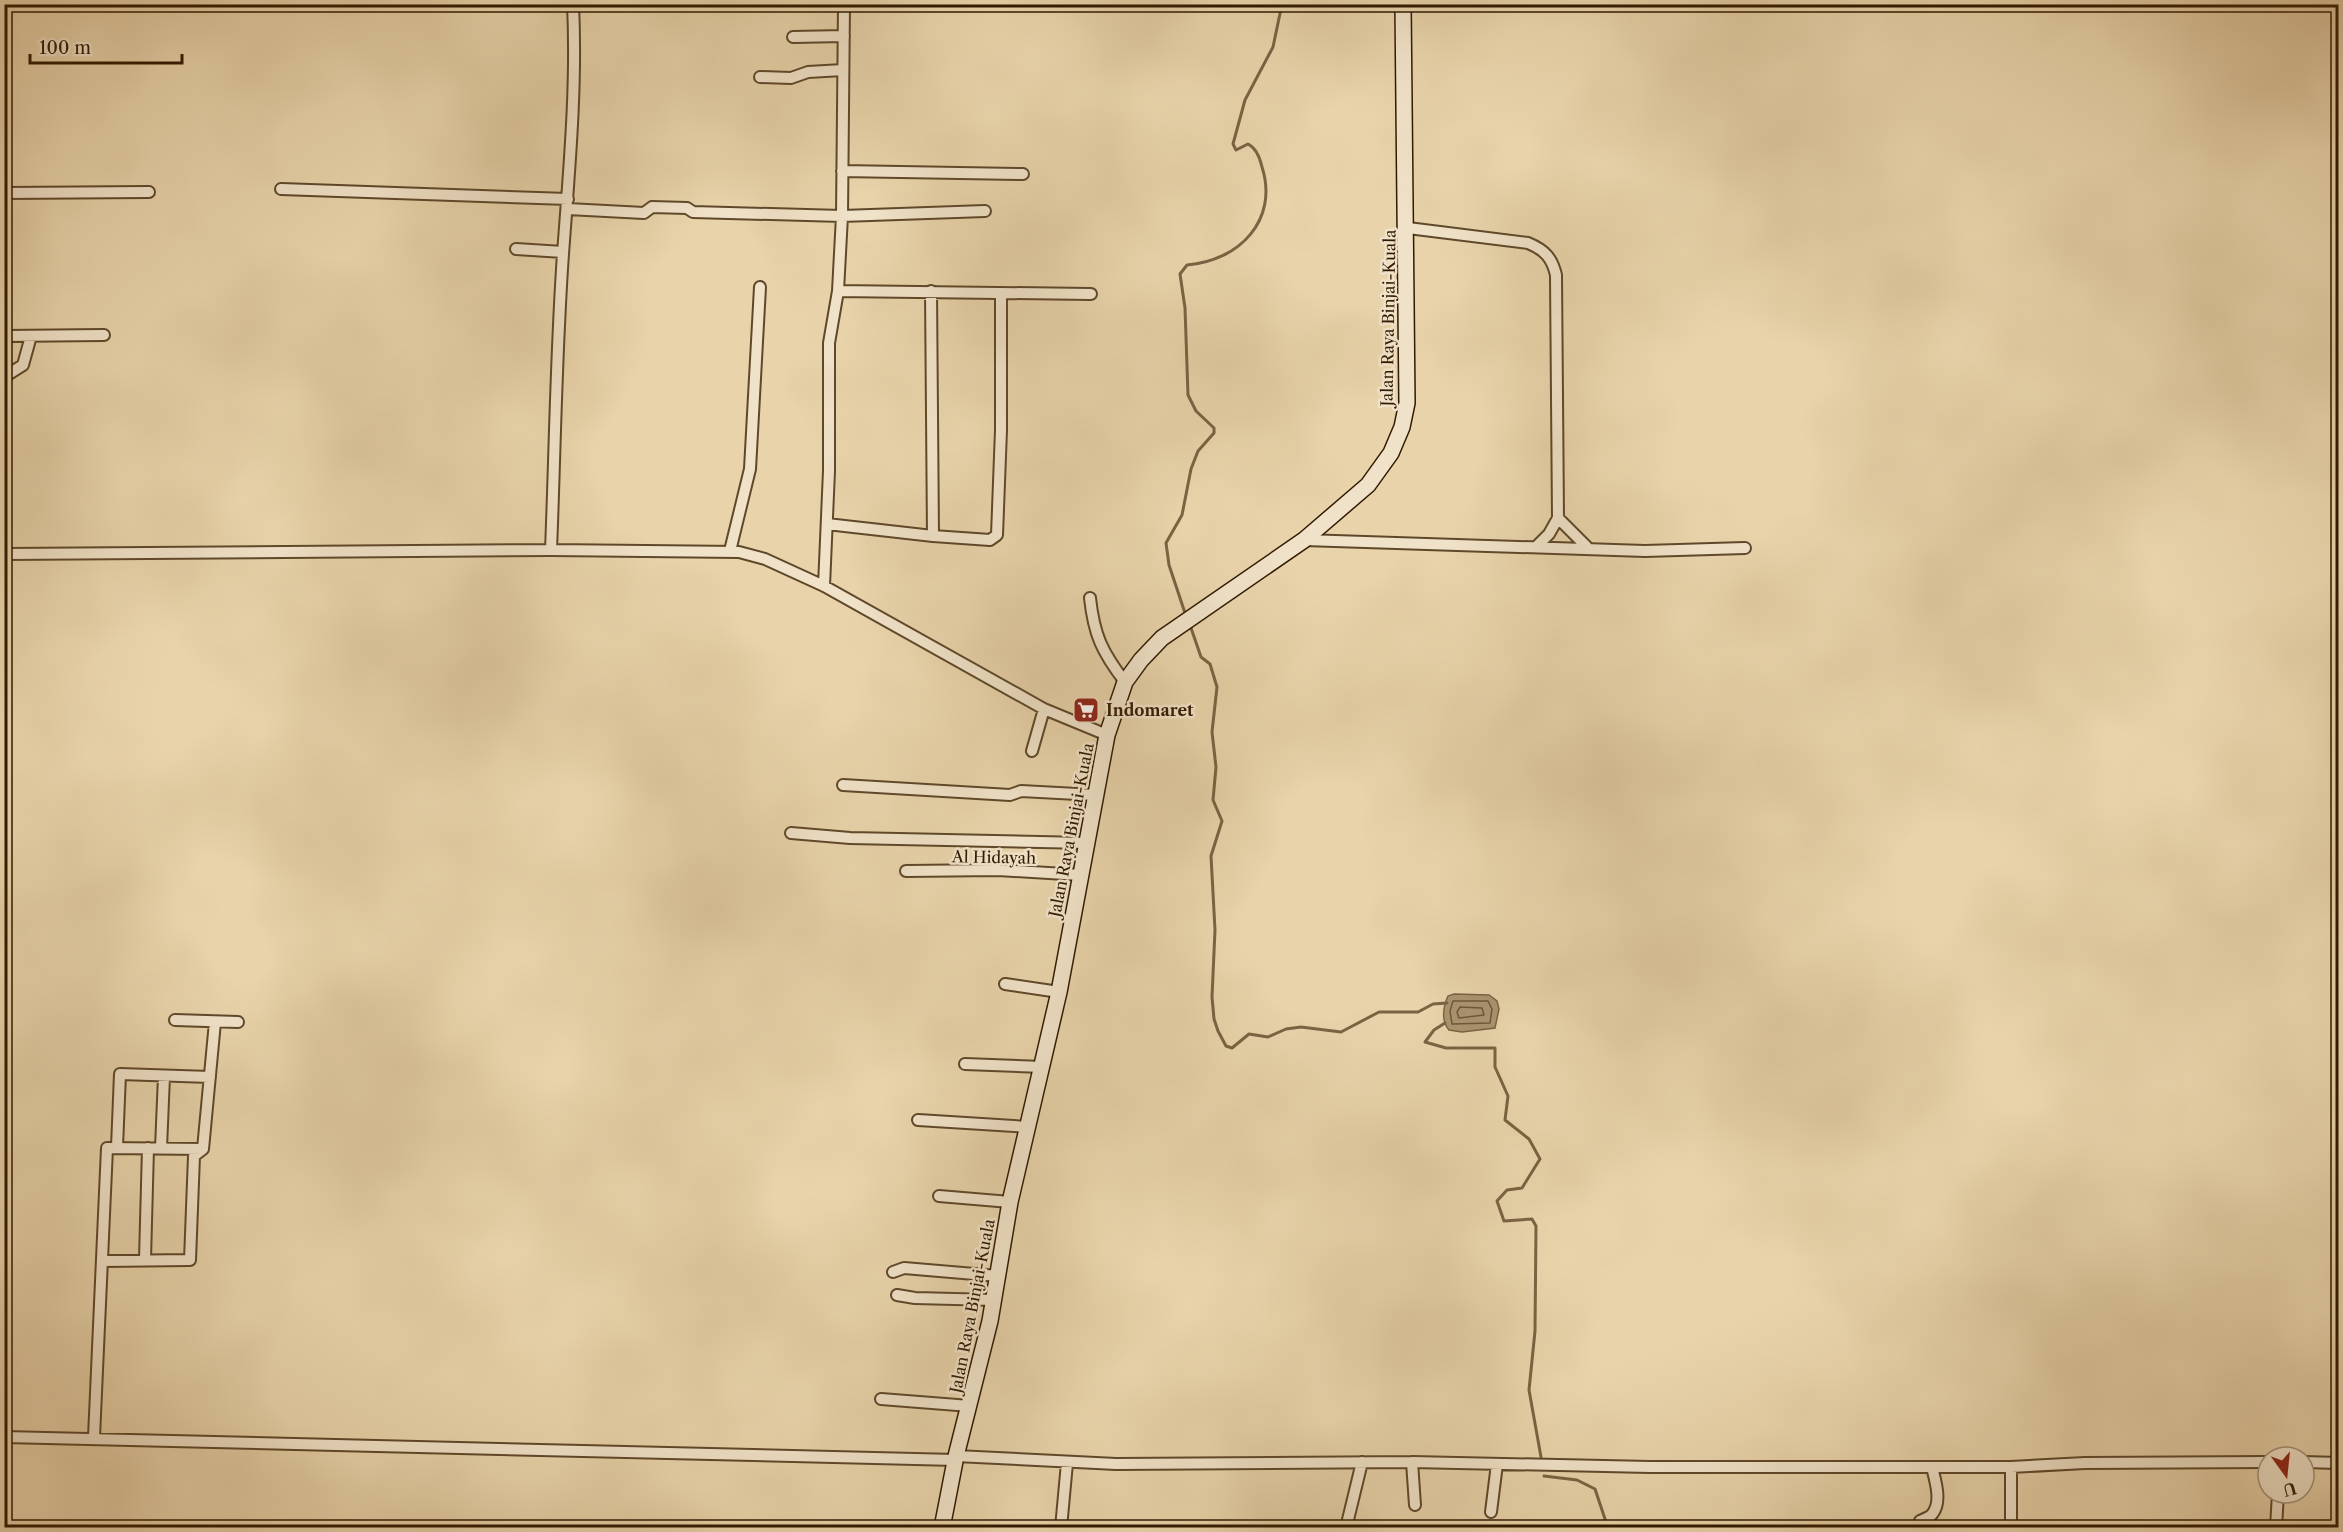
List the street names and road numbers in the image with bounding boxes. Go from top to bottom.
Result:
street label: Jalan Raya Binjai-Kuala [1376,229,1400,410]
street label: Jalan Raya Binjai-Kuala [1044,741,1098,922]
street label: Al Hidayah [951,846,1036,868]
street label: Jalan Raya Binjai-Kuala [945,1217,999,1398]

